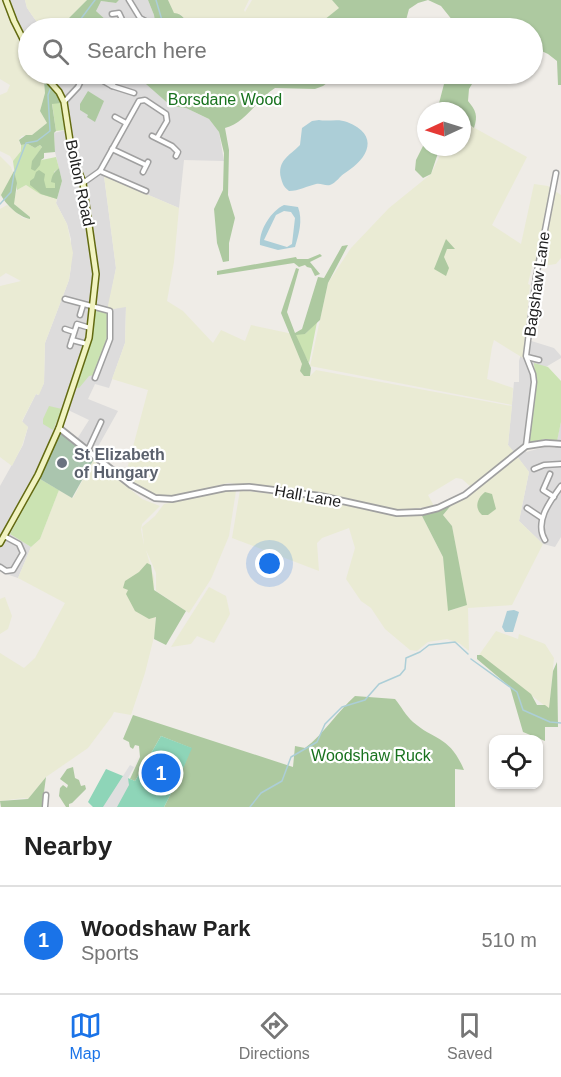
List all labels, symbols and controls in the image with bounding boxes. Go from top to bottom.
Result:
search box [18,18,543,84]
icon: search [39,35,72,68]
text: Search here [87,38,207,63]
park label: Borsdane Wood [168,91,282,108]
north arrow [417,102,471,156]
street label: Bolton Road [63,138,97,228]
street label: Bagshaw Lane [521,230,553,338]
place label: St Elizabeth of Hungary [74,446,165,481]
marker: St Elizabeth of Hungary [55,456,69,470]
street label: Hall Lane [273,482,343,510]
your location [255,549,284,578]
map controls [489,735,543,789]
button: locate [489,735,543,789]
park label: Woodshaw Ruck [311,747,432,764]
pin: 1 [142,750,180,796]
text: Nearby [24,831,112,861]
text: Woodshaw Park [81,916,251,941]
text: 1 [38,929,49,951]
text: 510 m [481,929,537,951]
text: Sports [81,942,139,964]
tab: Map [69,1009,102,1063]
tab: Directions [239,1009,310,1063]
tab: Saved [447,1009,492,1063]

